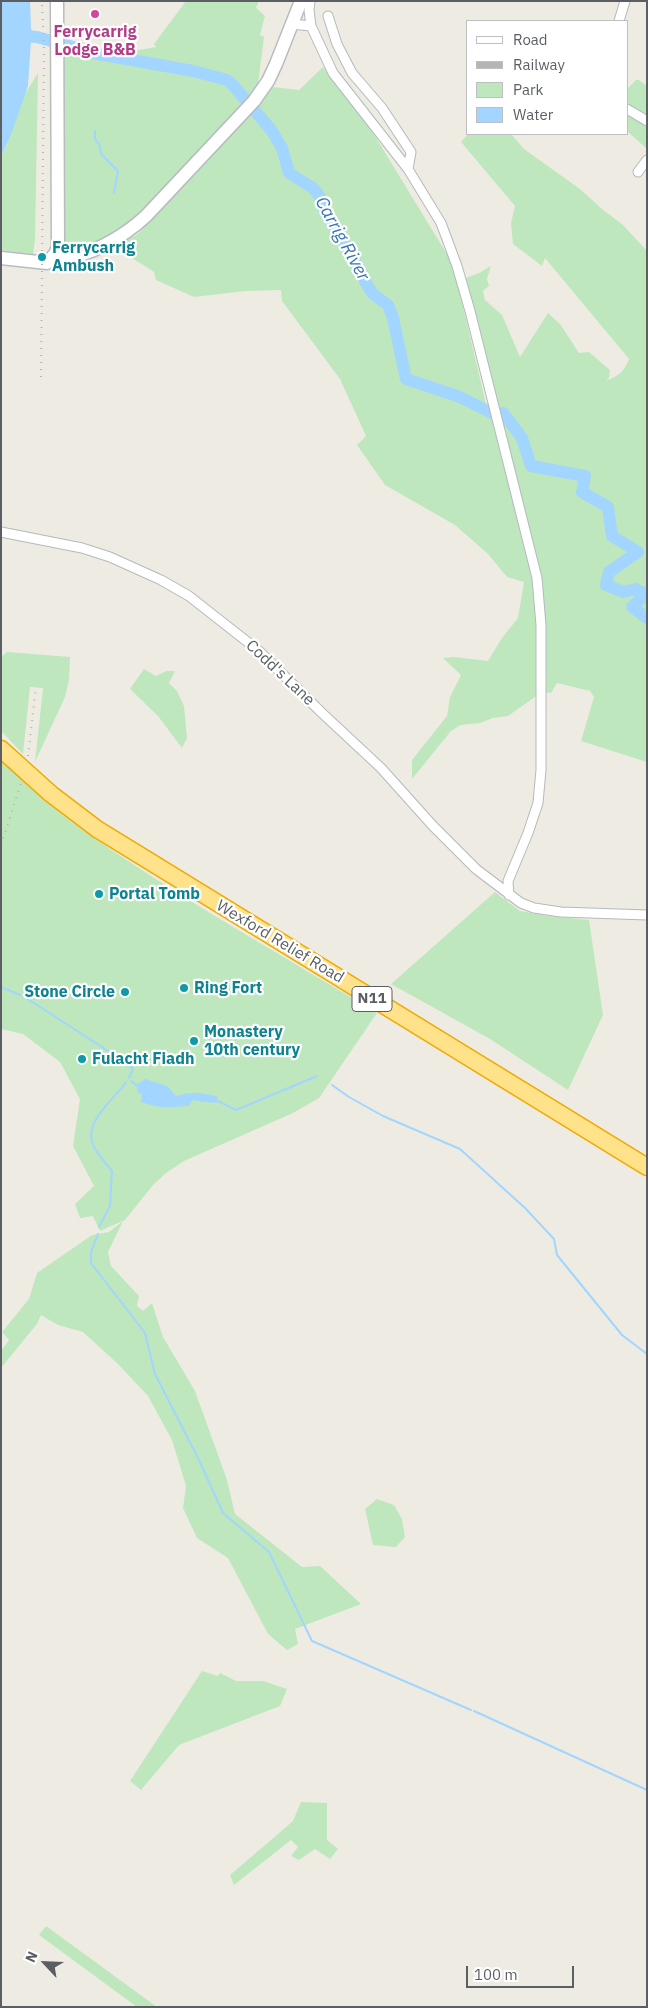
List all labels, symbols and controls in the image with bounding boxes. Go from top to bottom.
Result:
marker: Ferrycarrig Lodge B&B [89,8,101,20]
legend [466,20,628,135]
place label: Ferrycarrig Lodge B&B [53,22,137,60]
text: Road [513,30,548,49]
text: Railway [513,55,565,74]
text: Park [513,80,543,99]
text: Water [513,105,553,124]
water label: Carrig River [310,193,374,285]
place label: Ferrycarrig Ambush [52,238,135,276]
marker: Ferrycarrig Ambush [36,251,48,263]
street label: Codd's Lane [242,636,318,710]
place label: Portal Tomb [109,884,200,904]
marker: Portal Tomb [93,888,105,900]
street label: Wexford Relief Road [213,896,347,988]
place label: Ring Fort [194,978,262,998]
place label: Stone Circle [24,982,115,1002]
marker: Ring Fort [178,982,190,994]
marker: Stone Circle [119,986,131,998]
road number: N11 [352,986,392,1012]
place label: Monastery 10th century [204,1022,300,1060]
marker: Monastery 10th century [188,1035,200,1047]
place label: Fulacht Fiadh [92,1049,194,1069]
marker: Fulacht Fiadh [76,1053,88,1065]
north arrow [20,1938,70,1988]
text: N [21,1948,42,1965]
scale bar [468,1956,576,1988]
text: 100 m [474,1965,518,1984]

